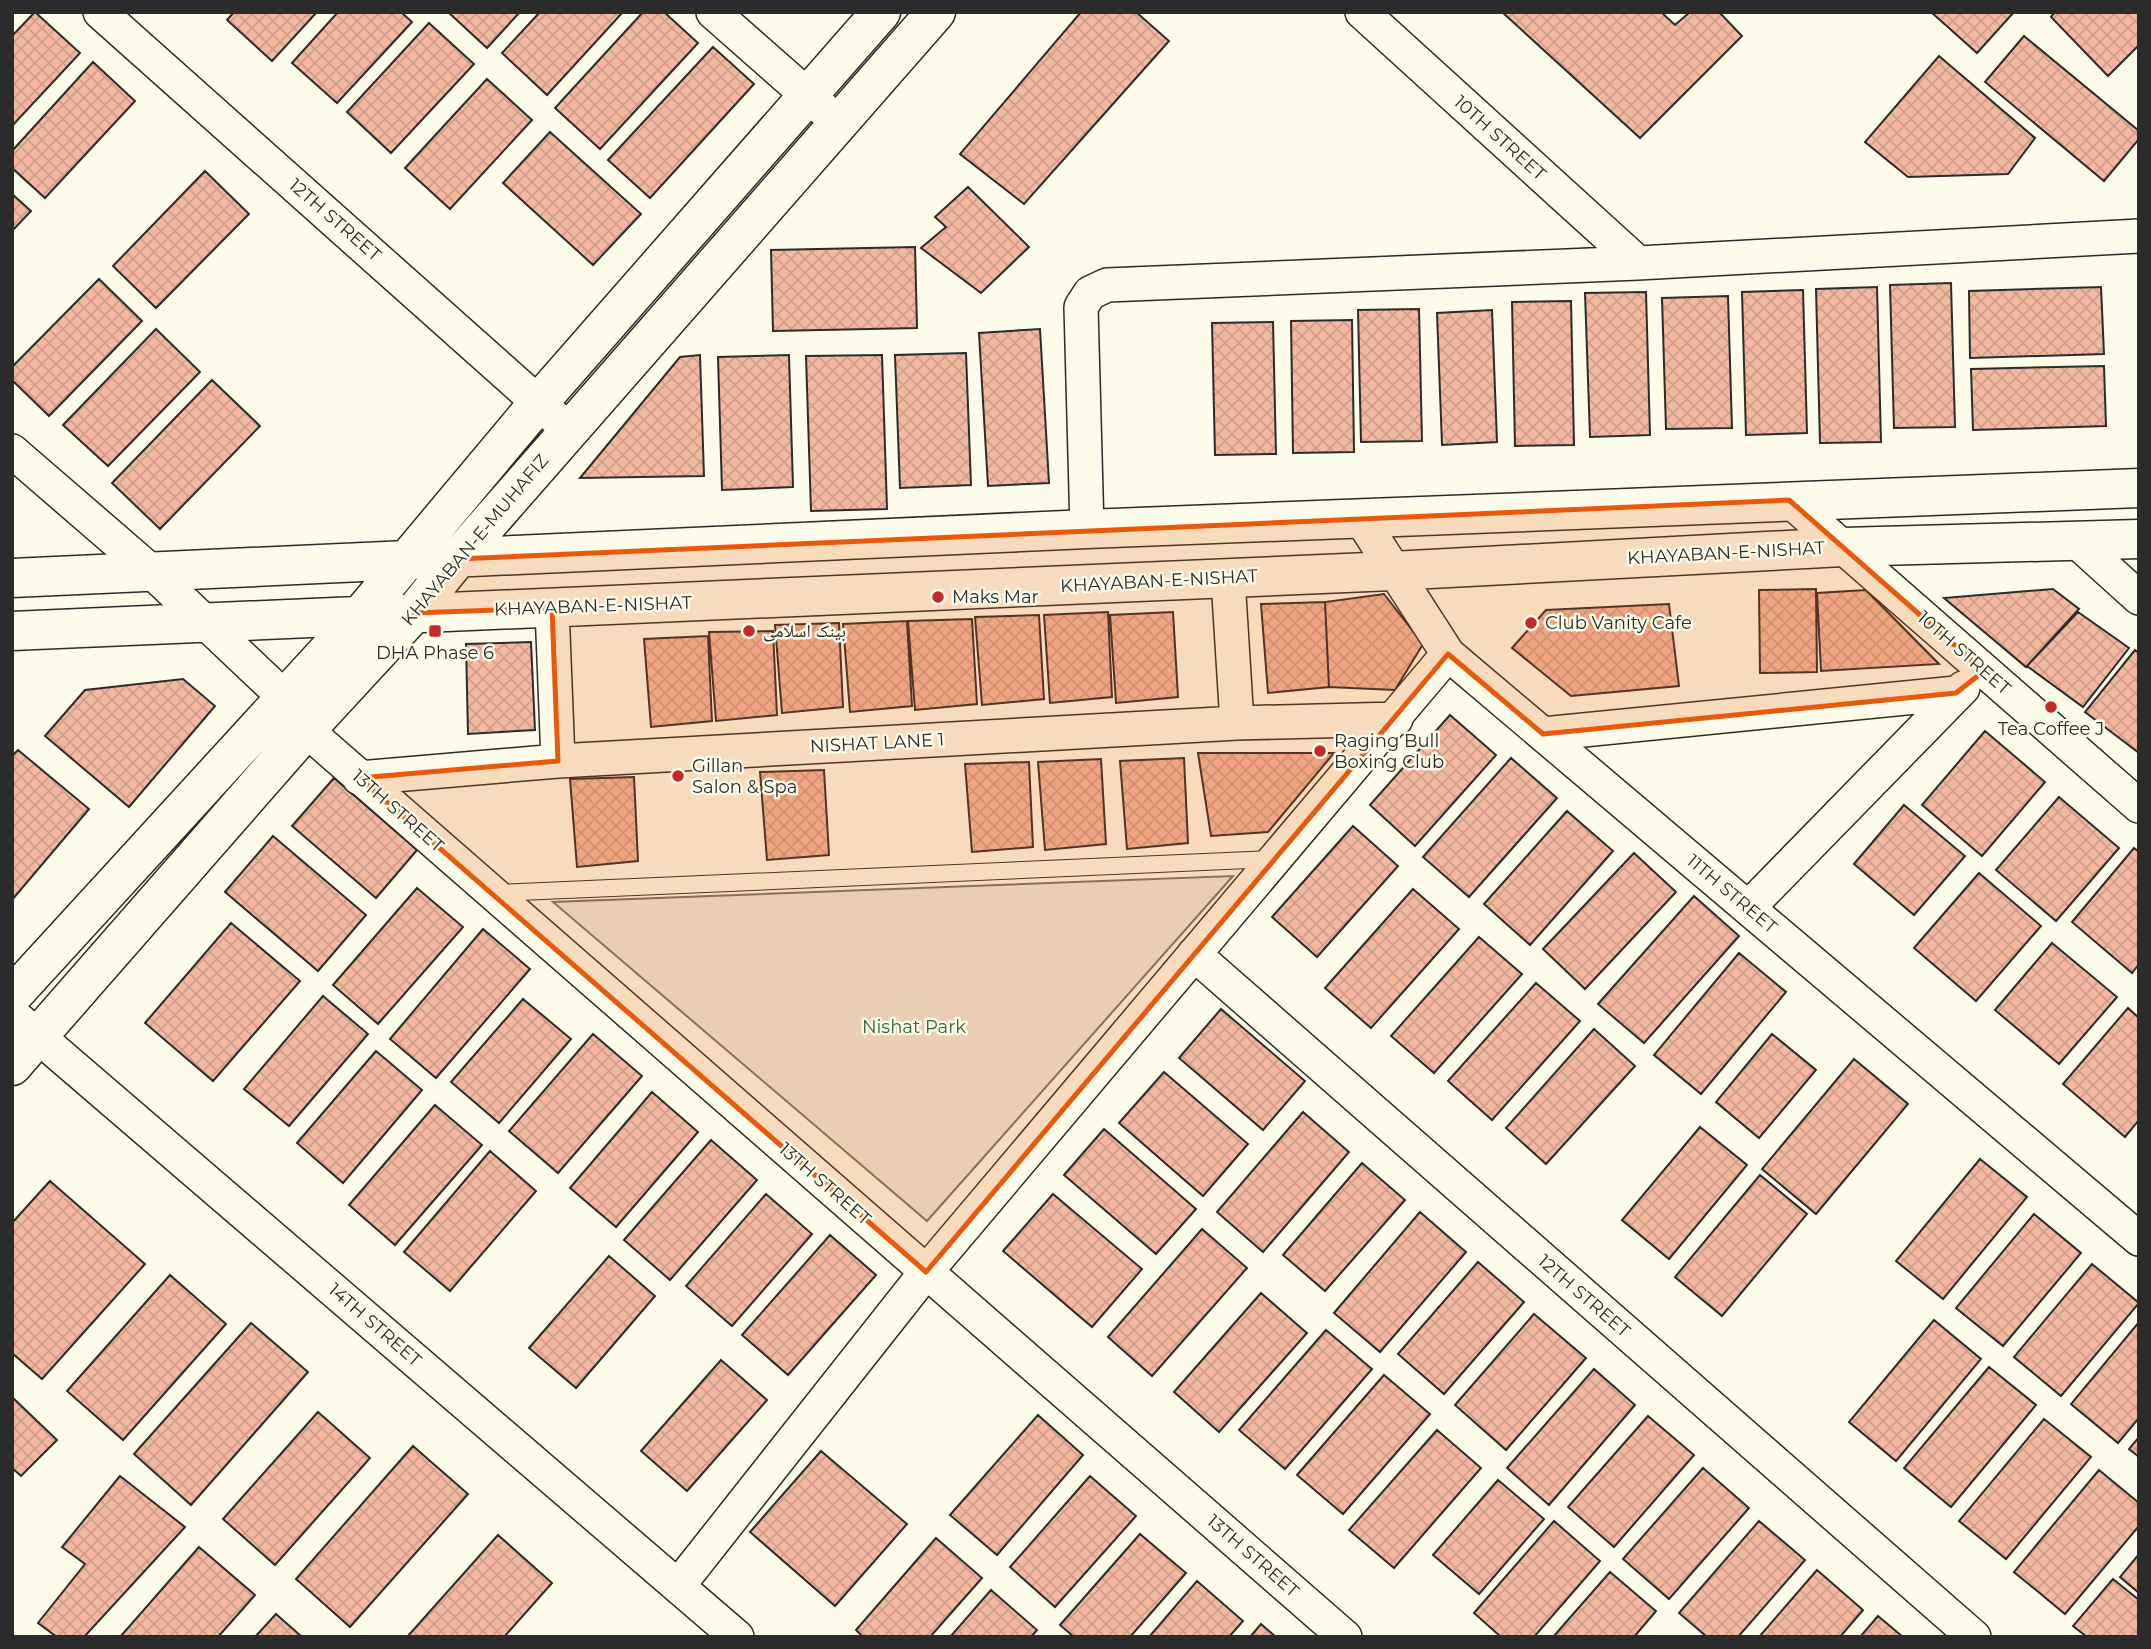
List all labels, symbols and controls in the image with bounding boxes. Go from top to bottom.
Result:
street label: 10TH STREET [1449,91,1551,186]
street label: 12TH STREET [284,174,386,266]
street label: KHAYABAN-E-MUHAFIZ [397,450,553,630]
street label: KHAYABAN-E-NISHAT [1627,537,1826,569]
street label: KHAYABAN-E-NISHAT [1060,565,1259,597]
place label: Maks Mar [952,586,1039,608]
marker: Maks Mar [930,589,946,605]
street label: KHAYABAN-E-NISHAT [494,592,693,620]
street label: 10TH STREET [1913,607,2016,700]
place label: Club Vanity Cafe [1545,612,1692,634]
marker: Club Vanity Cafe [1523,615,1539,631]
place label: بینک اسلامی [763,620,846,642]
marker: DHA Phase 6 [427,623,443,639]
marker: بینک اسلامی [741,623,757,639]
place label: DHA Phase 6 [376,642,494,664]
marker: Tea Coffee J [2043,699,2059,715]
place label: Tea Coffee J [1998,718,2104,740]
street label: NISHAT LANE 1 [809,728,945,758]
place label: Raging Bull Boxing Club [1334,730,1444,773]
marker: Raging Bull Boxing Club [1312,743,1328,759]
place label: Gillan Salon & Spa [692,755,797,798]
street label: 13TH STREET [347,765,449,857]
marker: Gillan Salon & Spa [670,768,686,784]
street label: 11TH STREET [1682,850,1782,939]
park label: Nishat Park [862,1016,966,1038]
street label: 13TH STREET [774,1138,876,1230]
street label: 12TH STREET [1533,1250,1635,1342]
street label: 14TH STREET [324,1279,426,1372]
street label: 13TH STREET [1202,1510,1304,1602]

